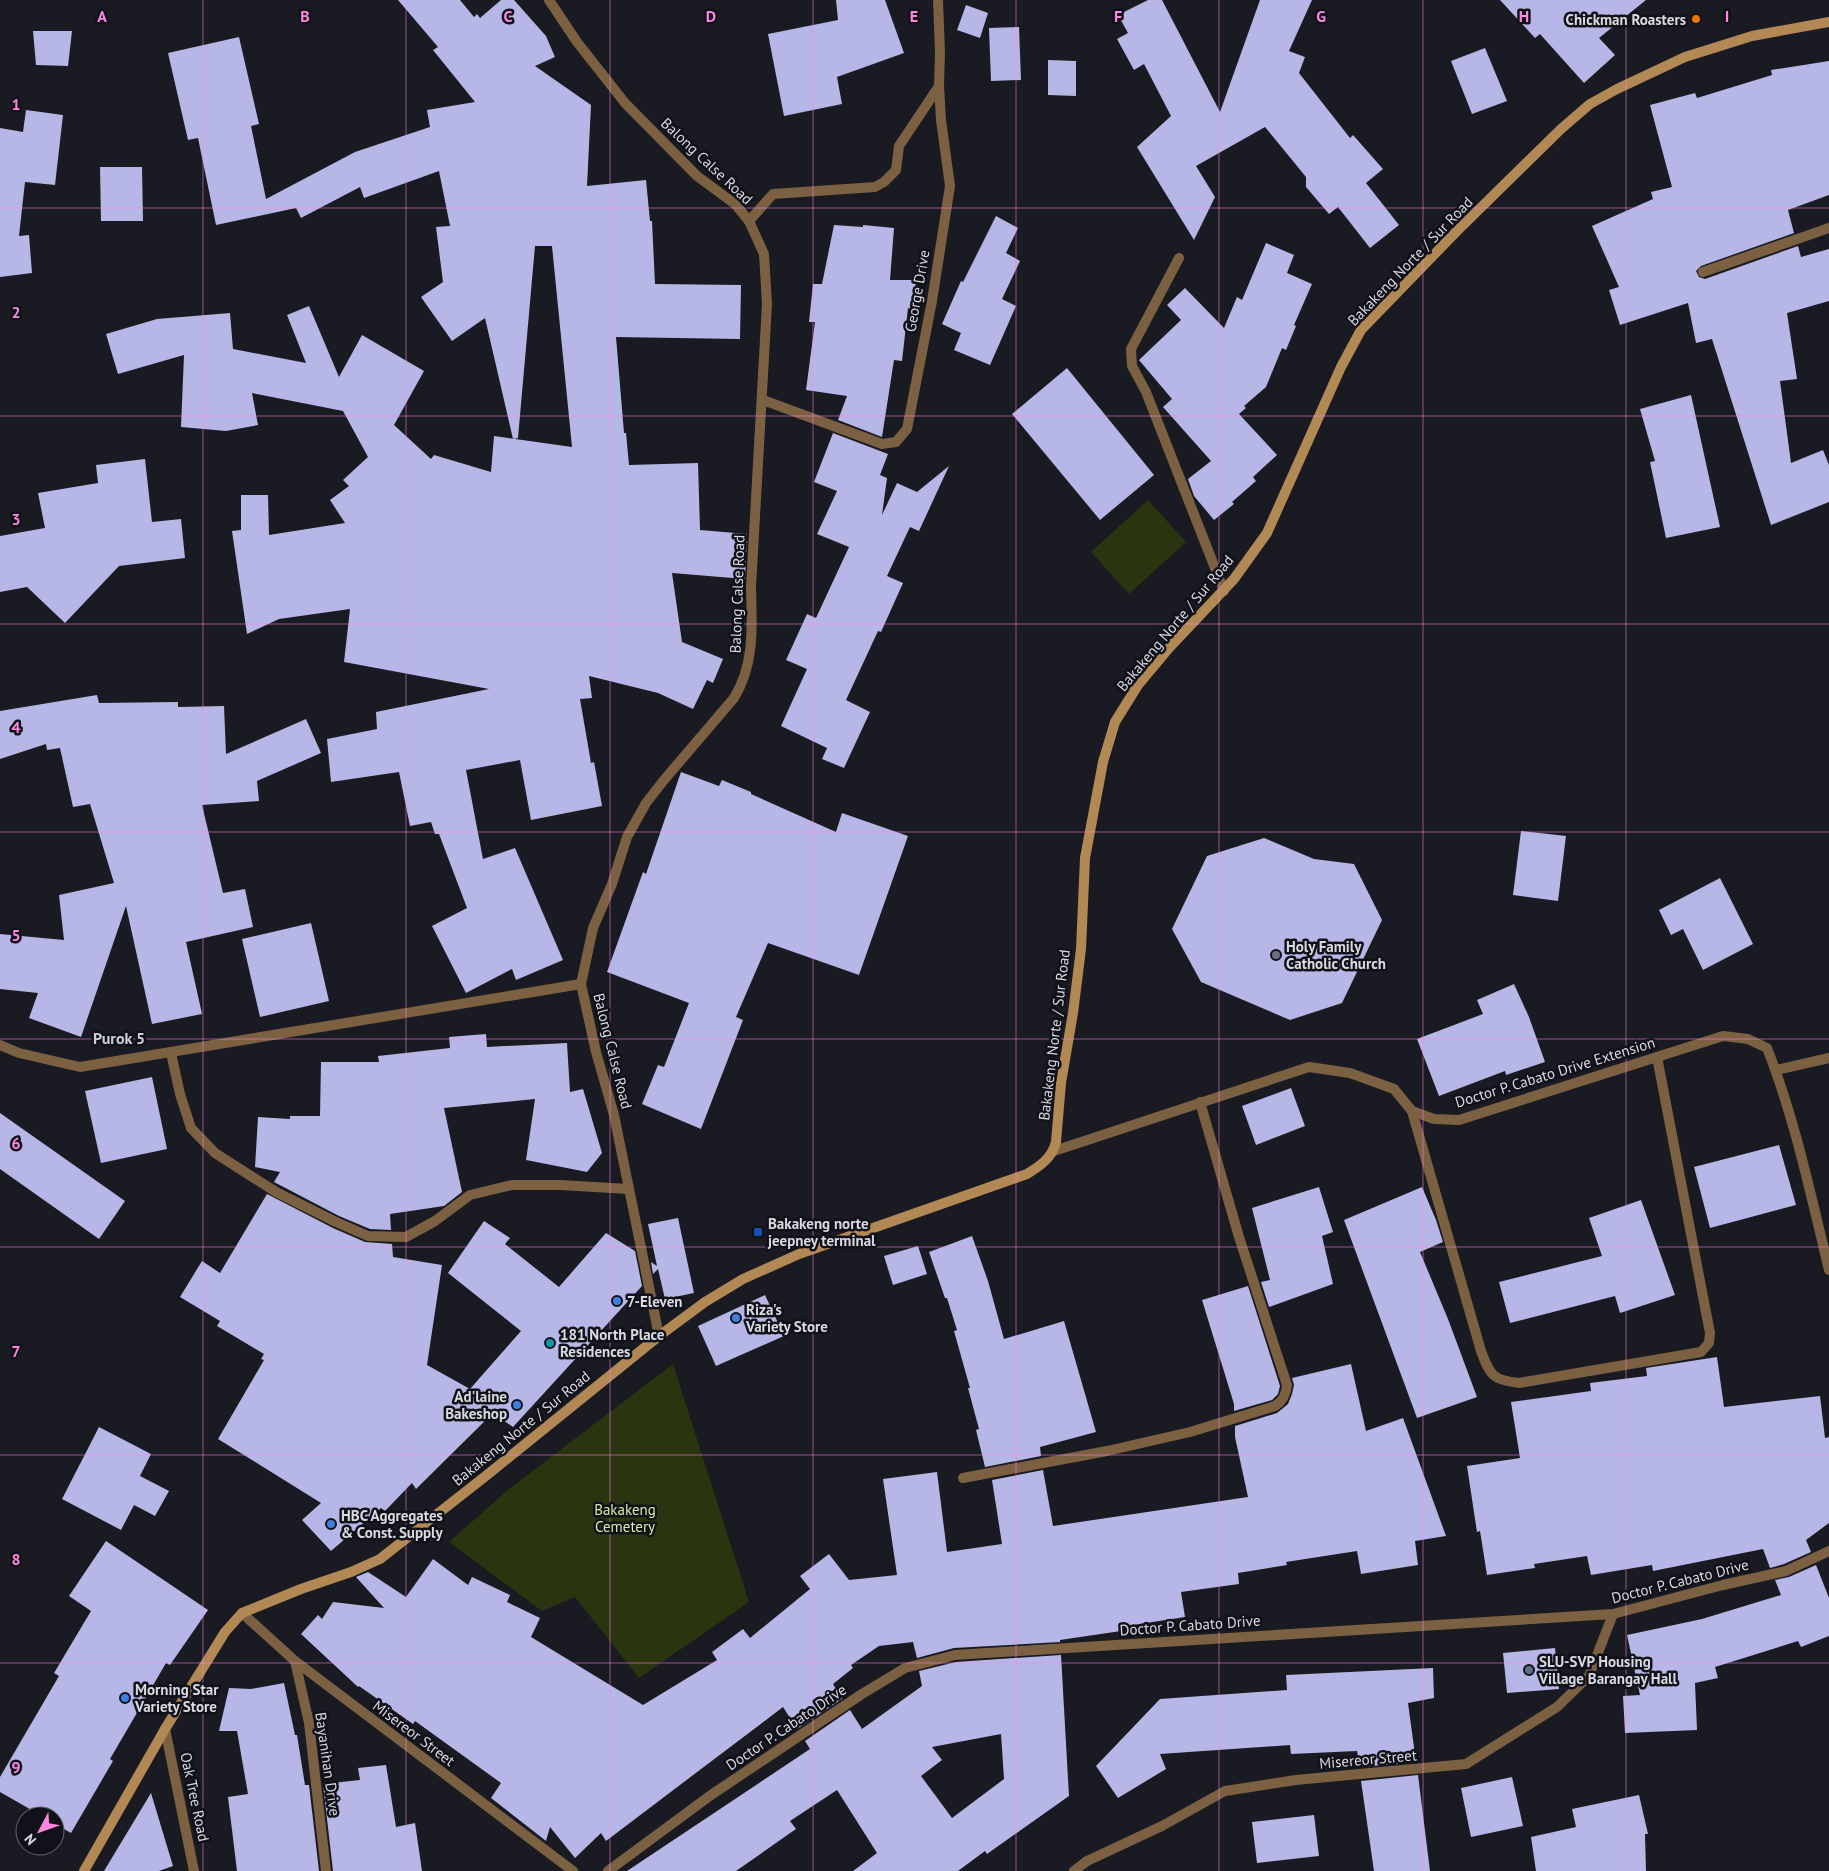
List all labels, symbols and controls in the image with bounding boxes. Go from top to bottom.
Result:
text: A [97,6,107,26]
text: B [300,6,310,26]
text: C [504,6,513,26]
text: D [706,6,716,26]
text: E [910,6,918,26]
text: F [1114,6,1122,26]
text: G [1316,6,1326,26]
text: H [1519,6,1529,26]
text: I [1725,6,1729,26]
place label: Chickman Roasters [1566,10,1686,29]
marker: Chickman Roasters [1690,13,1702,25]
text: 1 [11,94,21,114]
street label: Balong Calse Road [657,114,757,208]
street label: Bakakeng Norte / Sur Road [1343,192,1477,330]
street label: George Drive [900,248,934,334]
text: 2 [11,302,21,322]
text: 3 [11,509,21,529]
street label: Balong Calse Road [725,534,749,654]
street label: Bakakeng Norte / Sur Road [1112,551,1238,695]
text: 4 [11,717,21,737]
text: 5 [11,925,21,945]
place label: Holy Family Catholic Church [1286,937,1386,973]
street label: Bakakeng Norte / Sur Road [1034,948,1074,1122]
marker: Holy Family Catholic Church [1270,949,1282,961]
street label: Balong Calse Road [589,991,637,1111]
district label: Purok 5 [93,1028,145,1048]
street label: Doctor P. Cabato Drive Extension [1453,1032,1657,1112]
text: 6 [11,1133,21,1153]
place label: Bakakeng norte jeepney terminal [767,1214,876,1250]
marker: Bakakeng norte jeepney terminal [752,1226,764,1238]
place label: 7-Eleven [627,1292,682,1311]
marker: 7-Eleven [611,1295,623,1307]
place label: Riza's Variety Store [745,1300,828,1336]
marker: Riza's Variety Store [730,1312,742,1324]
place label: 181 North Place Residences [560,1325,665,1361]
marker: 181 North Place Residences [544,1337,556,1349]
text: 7 [11,1341,21,1361]
street label: Bakakeng Norte / Sur Road [448,1366,594,1490]
place label: Ad'laine Bakeshop [445,1387,507,1423]
marker: Ad'laine Bakeshop [511,1399,523,1411]
park label: Bakakeng Cemetery [594,1500,656,1536]
place label: HBC Aggregates & Const. Supply [341,1506,444,1542]
marker: HBC Aggregates & Const. Supply [325,1518,337,1530]
text: 8 [11,1549,21,1569]
street label: Doctor P. Cabato Drive [1609,1555,1751,1607]
street label: Doctor P. Cabato Drive [1119,1611,1261,1639]
place label: SLU-SVP Housing Village Barangay Hall [1538,1652,1677,1688]
marker: SLU-SVP Housing Village Barangay Hall [1523,1664,1535,1676]
place label: Morning Star Variety Store [134,1680,219,1716]
street label: Doctor P. Cabato Drive [722,1680,850,1774]
marker: Morning Star Variety Store [119,1692,131,1704]
street label: Misereor Street [369,1696,459,1770]
street label: Bayanihan Drive [311,1711,345,1817]
street label: Misereor Street [1318,1745,1418,1773]
street label: Oak Tree Road [176,1751,214,1843]
text: 9 [11,1757,21,1777]
north arrow [15,1806,65,1856]
text: N [20,1830,40,1849]

